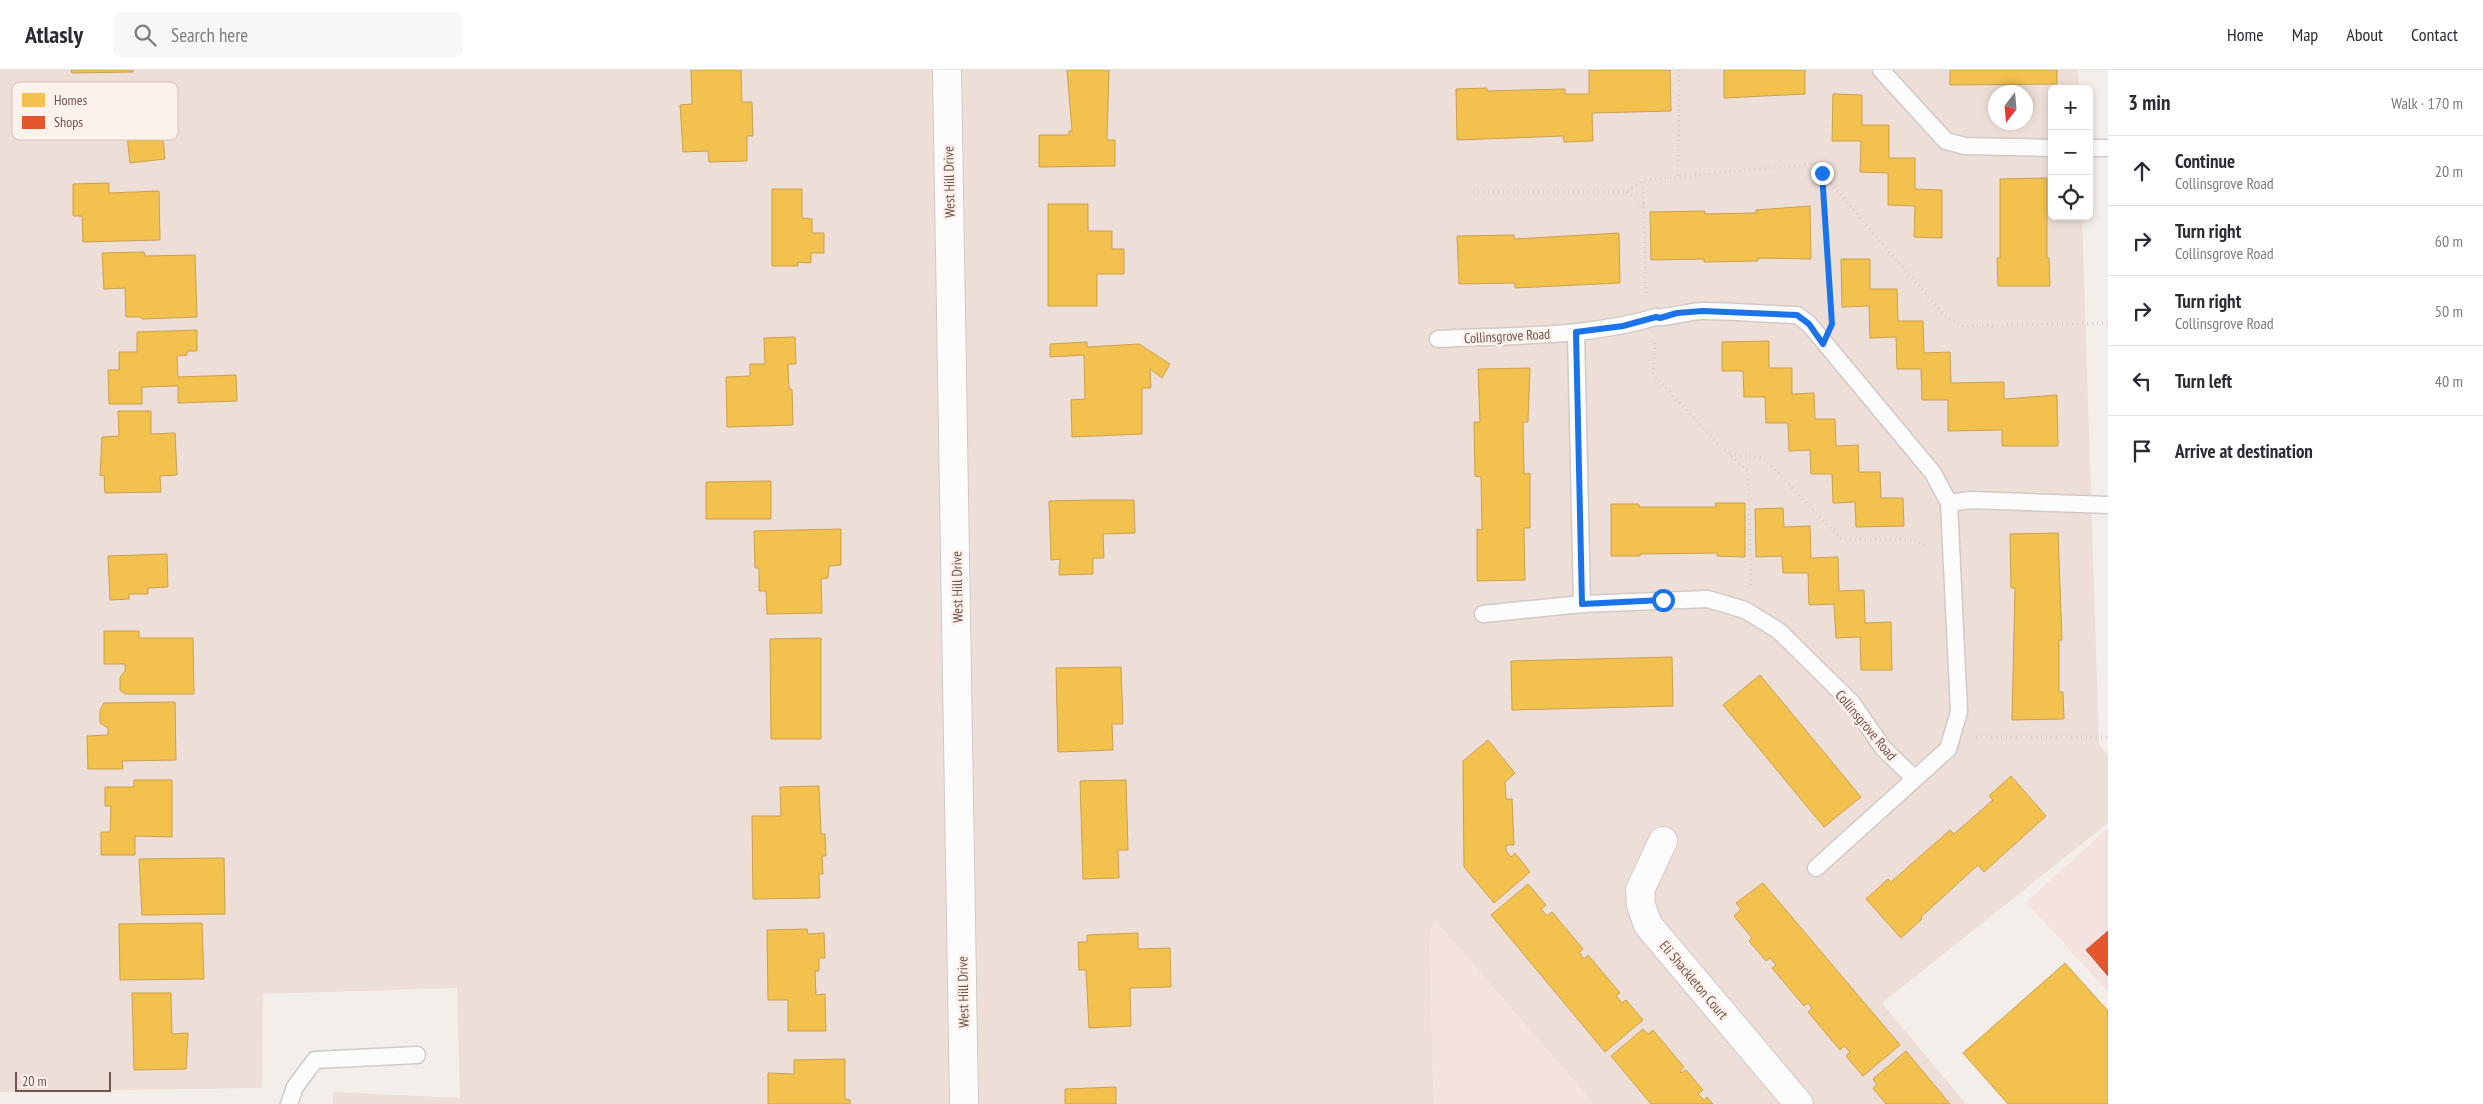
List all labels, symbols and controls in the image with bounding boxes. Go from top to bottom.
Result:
search box [113,12,463,57]
text: Atlasly [25,19,83,50]
icon: search [131,21,159,49]
text: Search here [171,23,248,47]
text: Home [2227,23,2264,46]
text: Map [2292,23,2318,46]
text: About [2346,23,2383,46]
text: Contact [2411,23,2458,46]
legend [12,82,178,140]
north arrow [1988,85,2033,130]
map controls [2048,85,2093,220]
button: + [2048,85,2093,130]
text: 3 min [2128,89,2170,116]
text: Homes [54,91,87,109]
text: Walk · 170 m [2391,93,2463,113]
text: Shops [54,113,83,131]
button: − [2048,130,2093,175]
street label: West Hill Drive [939,146,959,218]
text: Continue [2175,149,2235,173]
icon: ahead [2128,157,2156,185]
text: 20 m [2435,161,2463,181]
route end [1811,162,1834,185]
text: Collinsgrove Road [2175,173,2274,193]
button: locate [2048,175,2093,220]
text: Turn right [2175,219,2241,243]
icon: right [2128,227,2156,255]
text: 60 m [2435,231,2463,251]
text: Collinsgrove Road [2175,243,2274,263]
text: Turn right [2175,289,2241,313]
icon: right [2128,297,2156,325]
text: 50 m [2435,301,2463,321]
text: Collinsgrove Road [2175,313,2274,333]
street label: Collinsgrove Road [1463,325,1551,347]
icon: left [2128,367,2156,395]
text: Turn left [2175,369,2232,393]
text: 40 m [2435,371,2463,391]
icon: arrive [2128,437,2156,465]
text: Arrive at destination [2175,439,2313,463]
street label: West Hill Drive [947,551,967,623]
route start [1652,589,1675,612]
street label: Collinsgrove Road [1831,686,1901,764]
street label: Eli Shackleton Court [1656,937,1732,1023]
street label: West Hill Drive [953,956,973,1028]
scale bar [15,1069,111,1092]
text: 20 m [22,1072,47,1090]

